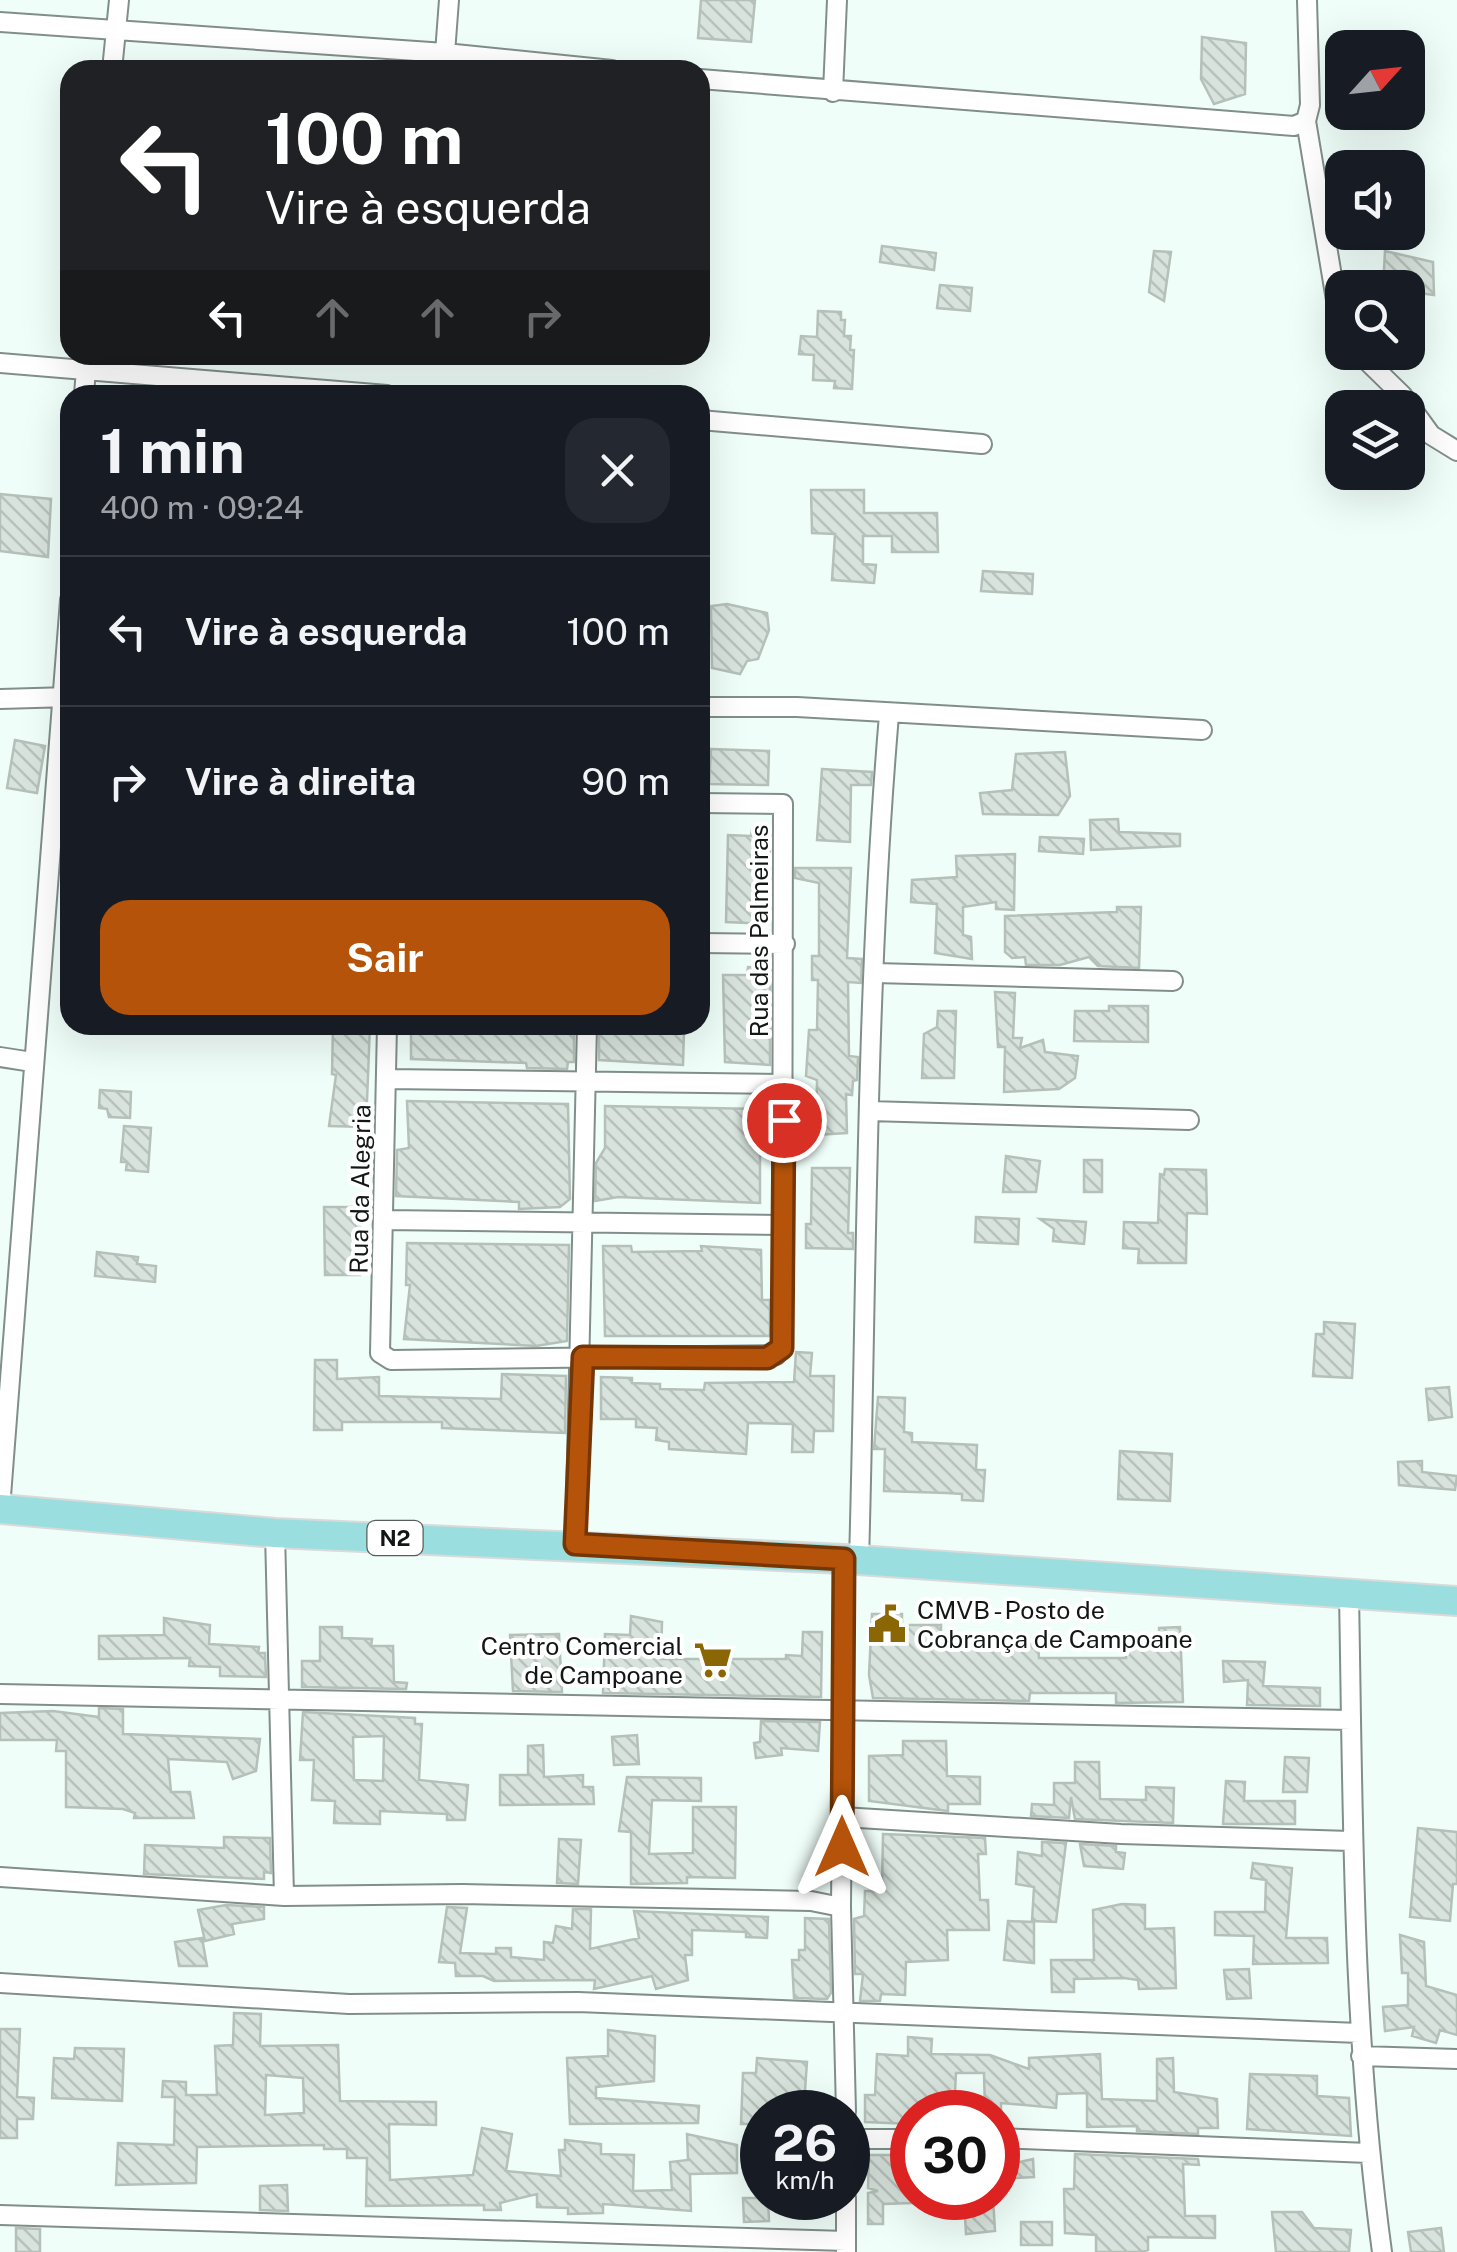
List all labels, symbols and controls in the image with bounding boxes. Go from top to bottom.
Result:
north arrow [1325,30,1425,130]
map controls [1325,30,1425,490]
text: 100 m [265,97,463,180]
icon: left [100,100,230,230]
button: sound [1325,150,1425,250]
text: Vire à esquerda [265,181,591,234]
button: search [1325,270,1425,370]
icon: left [200,290,255,345]
icon: ahead [305,290,360,345]
icon: ahead [410,290,465,345]
icon: right [515,290,570,345]
button: layers [1325,390,1425,490]
text: 1 min [100,416,245,487]
button: close [565,418,670,523]
text: 400 m · 09:24 [100,489,304,526]
icon: left [100,604,155,659]
text: Vire à esquerda [185,609,468,654]
text: 100 m [566,609,670,654]
icon: right [100,754,155,809]
text: Vire à direita [185,759,416,804]
text: 90 m [581,759,670,804]
street label: Rua das Palmeiras [744,825,774,1037]
button: Sair [100,900,670,1015]
pin [742,1078,827,1163]
icon: arrive [757,1093,812,1148]
street label: Rua da Alegria [344,1104,376,1274]
road number: N2 [368,1521,422,1555]
place label: CMVB - Posto de Cobrança de Campoane [917,1595,1193,1654]
public building icon: CMVB - Posto de Cobrança de Campoane [866,1603,908,1645]
place label: Centro Comercial de Campoane [481,1631,683,1690]
supermarket icon: Centro Comercial de Campoane [692,1639,734,1681]
position arrow [790,1795,894,1899]
speed limit sign: 30 [890,2090,1020,2220]
text: 26 [773,2113,837,2172]
text: km/h [776,2165,834,2195]

